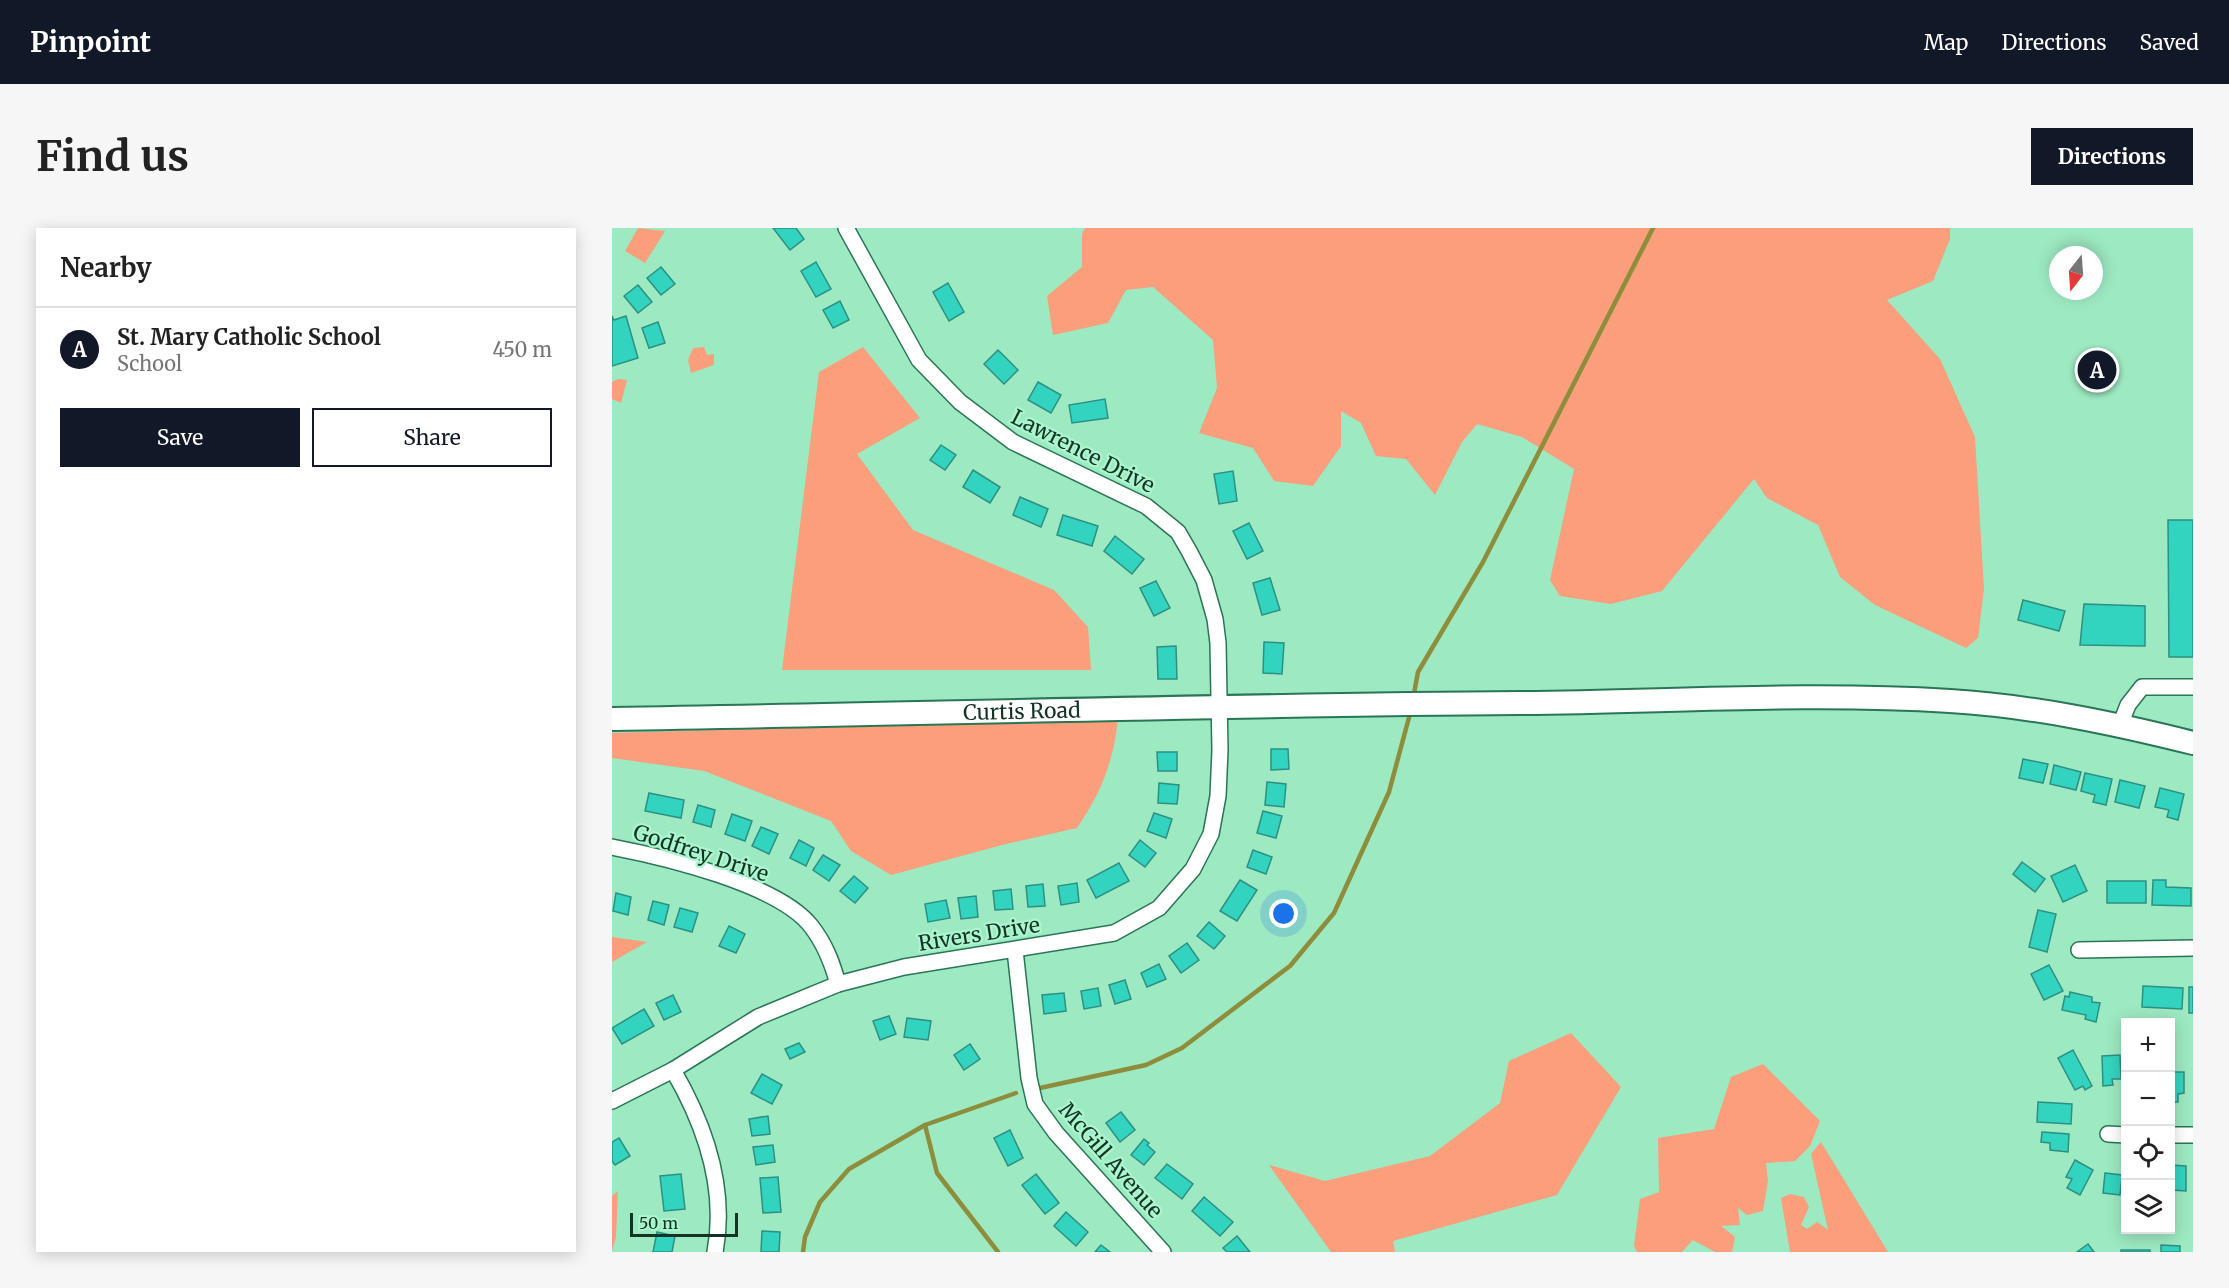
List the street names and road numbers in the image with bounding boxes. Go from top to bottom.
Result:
street label: Lawrence Drive [1007,403,1159,499]
street label: Curtis Road [963,696,1081,726]
street label: Godfrey Drive [630,818,772,888]
street label: Rivers Drive [916,911,1042,957]
street label: McGill Avenue [1053,1097,1169,1224]

